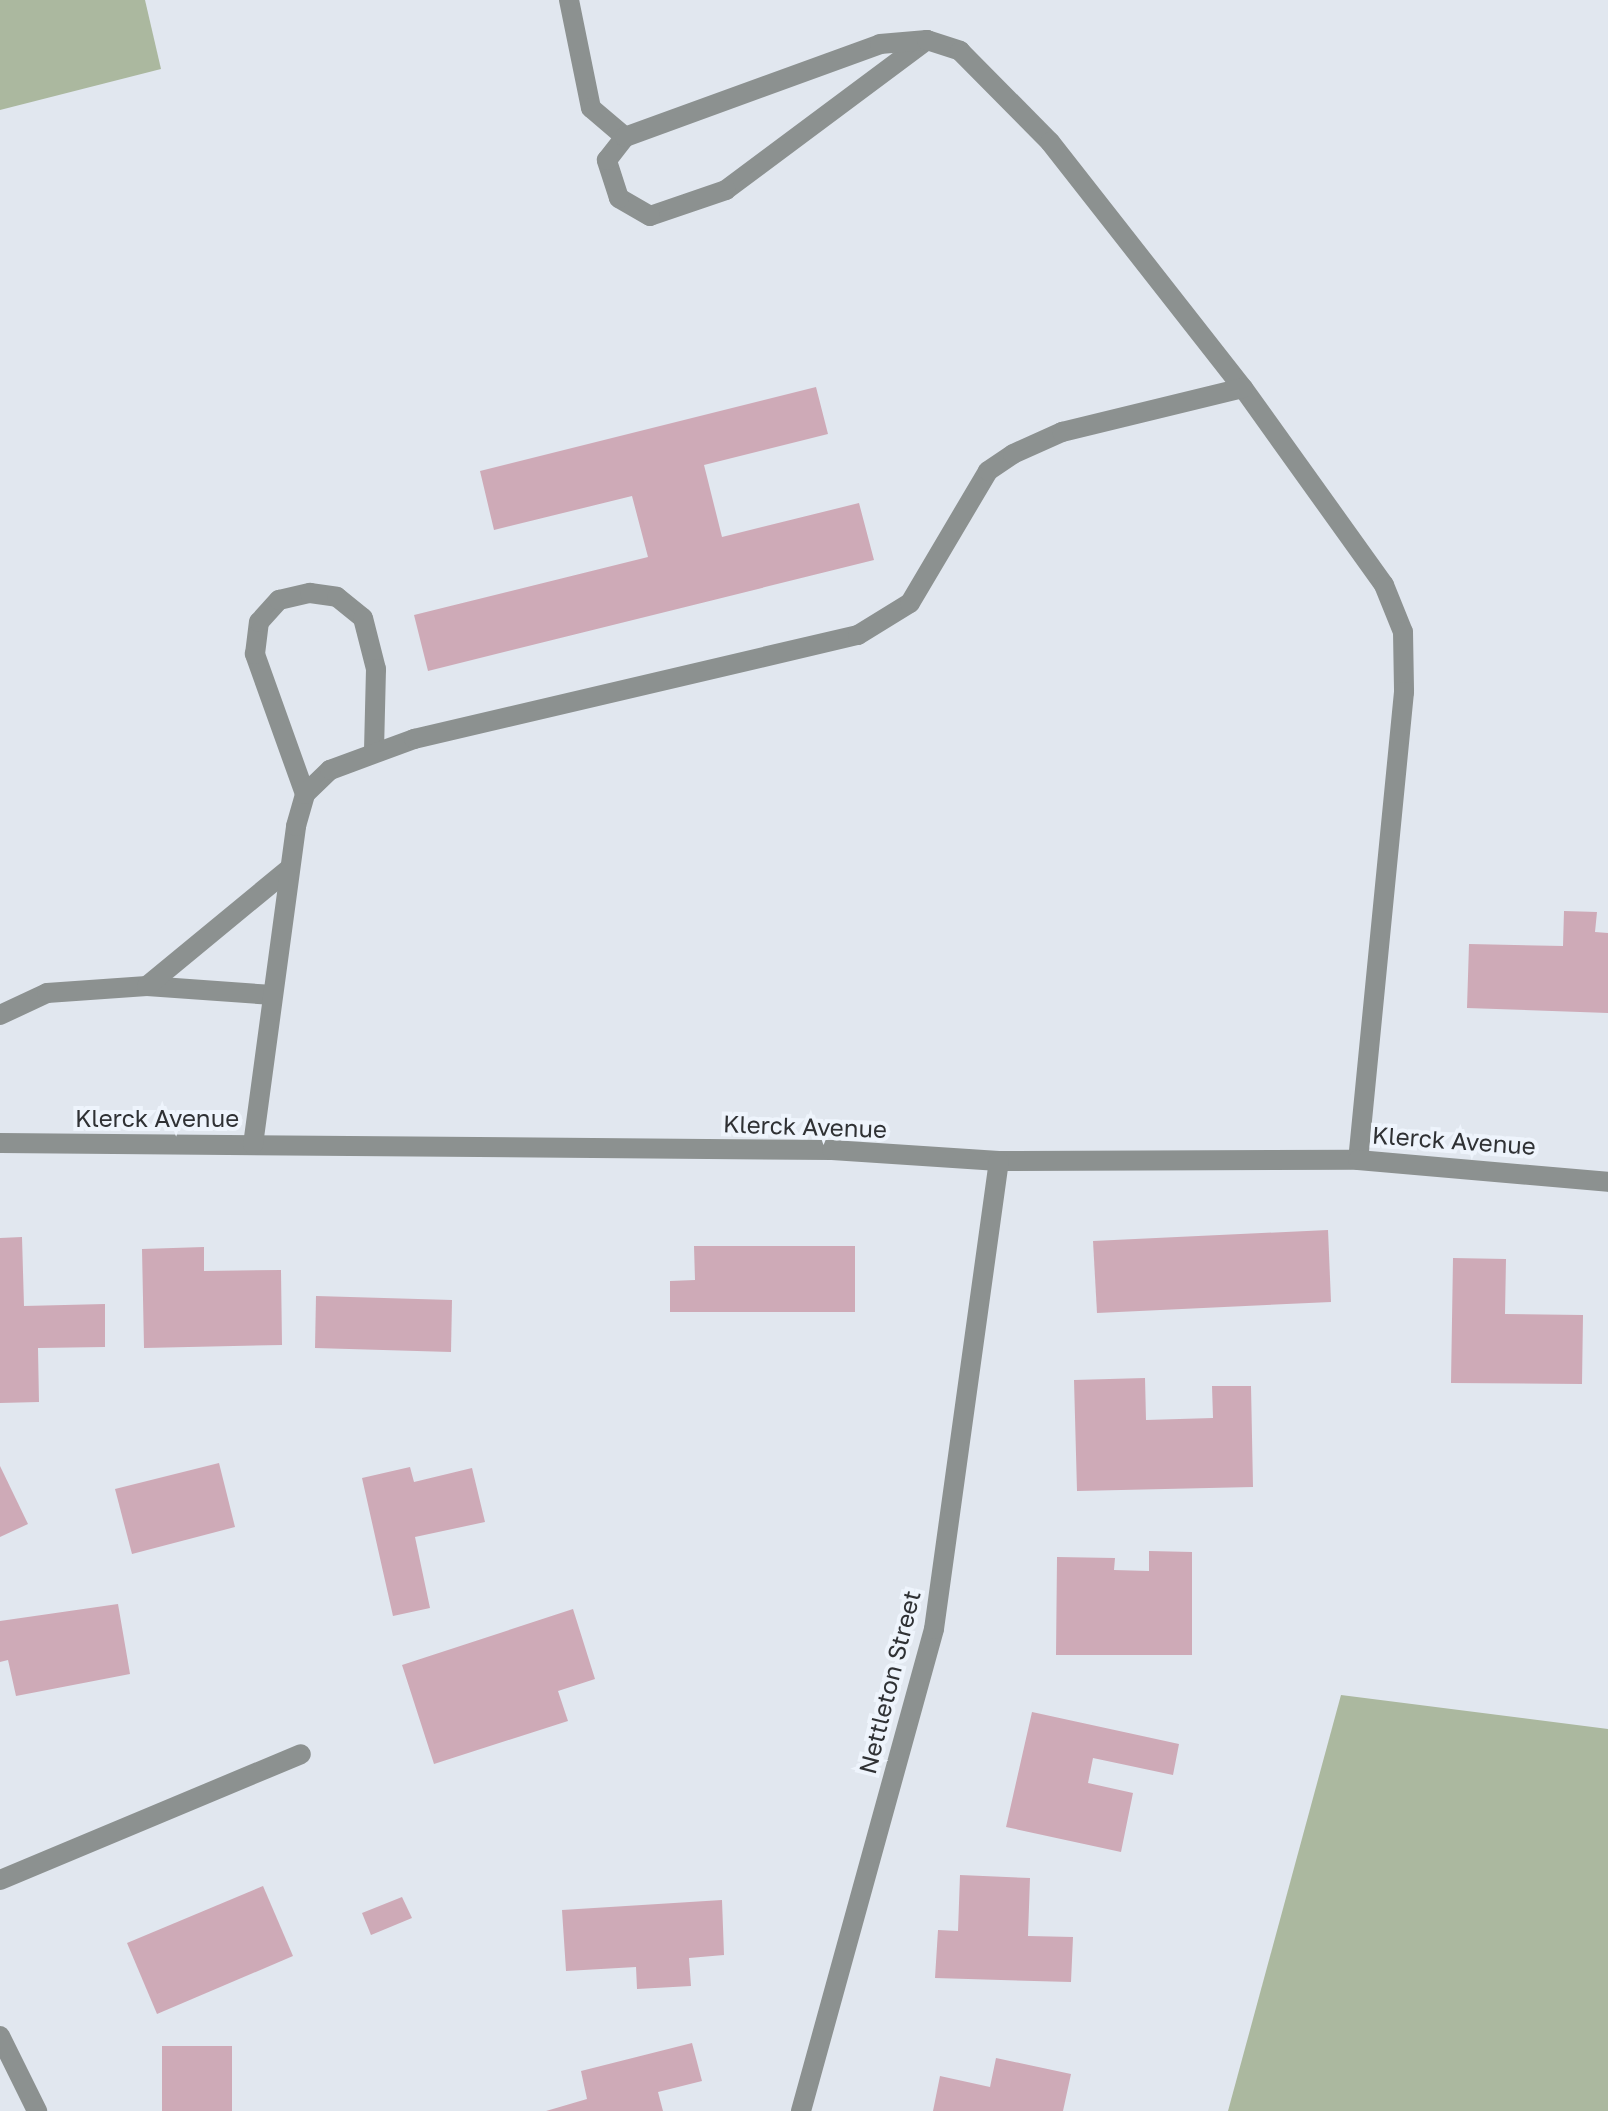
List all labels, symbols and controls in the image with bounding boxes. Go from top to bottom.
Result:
street label: Klerck Avenue [75,1104,239,1132]
street label: Klerck Avenue [722,1109,888,1143]
street label: Klerck Avenue [1371,1120,1537,1160]
street label: Nettleton Street [852,1587,926,1777]

